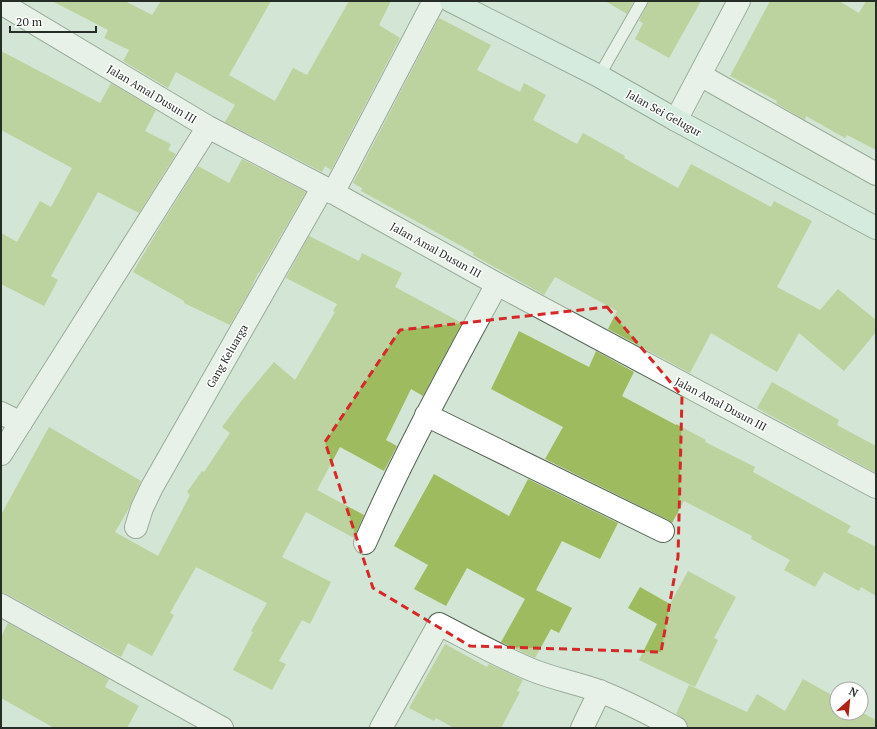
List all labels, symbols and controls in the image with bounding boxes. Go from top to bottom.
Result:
scale bar [10,8,96,34]
text: 20 m [16,14,43,29]
street label: Jalan Amal Dusun III [105,62,199,126]
street label: Jalan Sei Gelugur [624,87,705,140]
street label: Jalan Amal Dusun III [388,219,484,281]
street label: Gang Keluarga [203,321,251,390]
street label: Jalan Amal Dusun III [673,374,769,434]
north arrow [829,681,869,721]
text: N [847,684,861,701]

